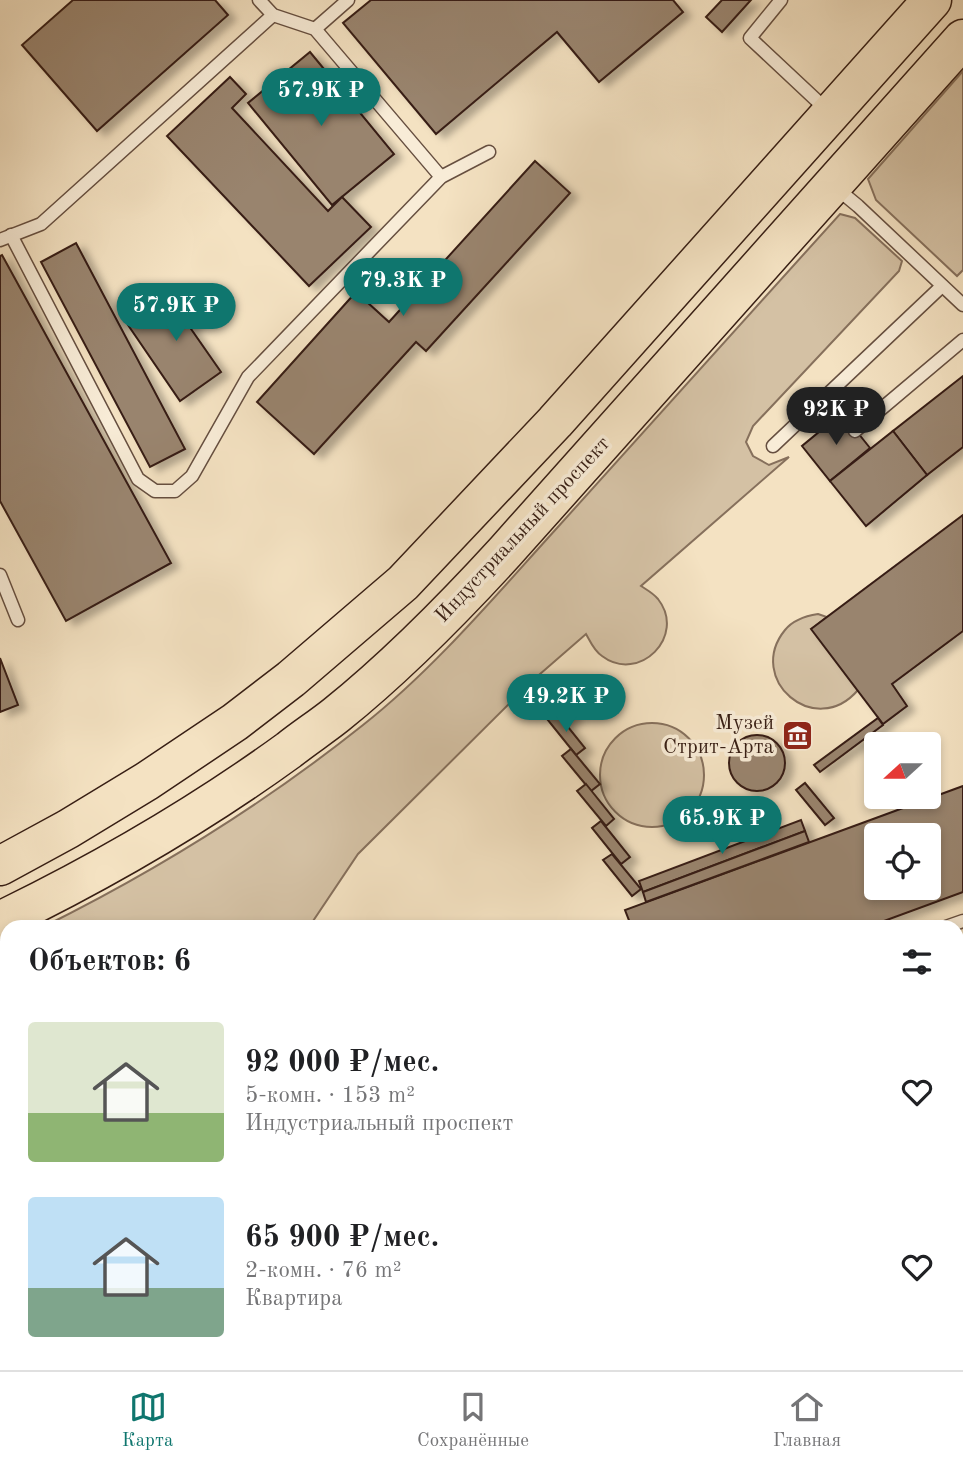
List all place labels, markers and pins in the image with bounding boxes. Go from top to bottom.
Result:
pin: 57.9K ₽ [256,68,386,128]
pin: 79.3K ₽ [338,258,468,318]
pin: 57.9K ₽ [111,284,241,343]
pin: 92K ₽ [787,388,885,447]
pin: 49.2K ₽ [501,674,631,734]
place label: Музей Стрит-Арта [663,713,774,758]
museum icon: Музей Стрит-Арта [780,718,814,752]
pin: 65.9K ₽ [657,796,787,856]

